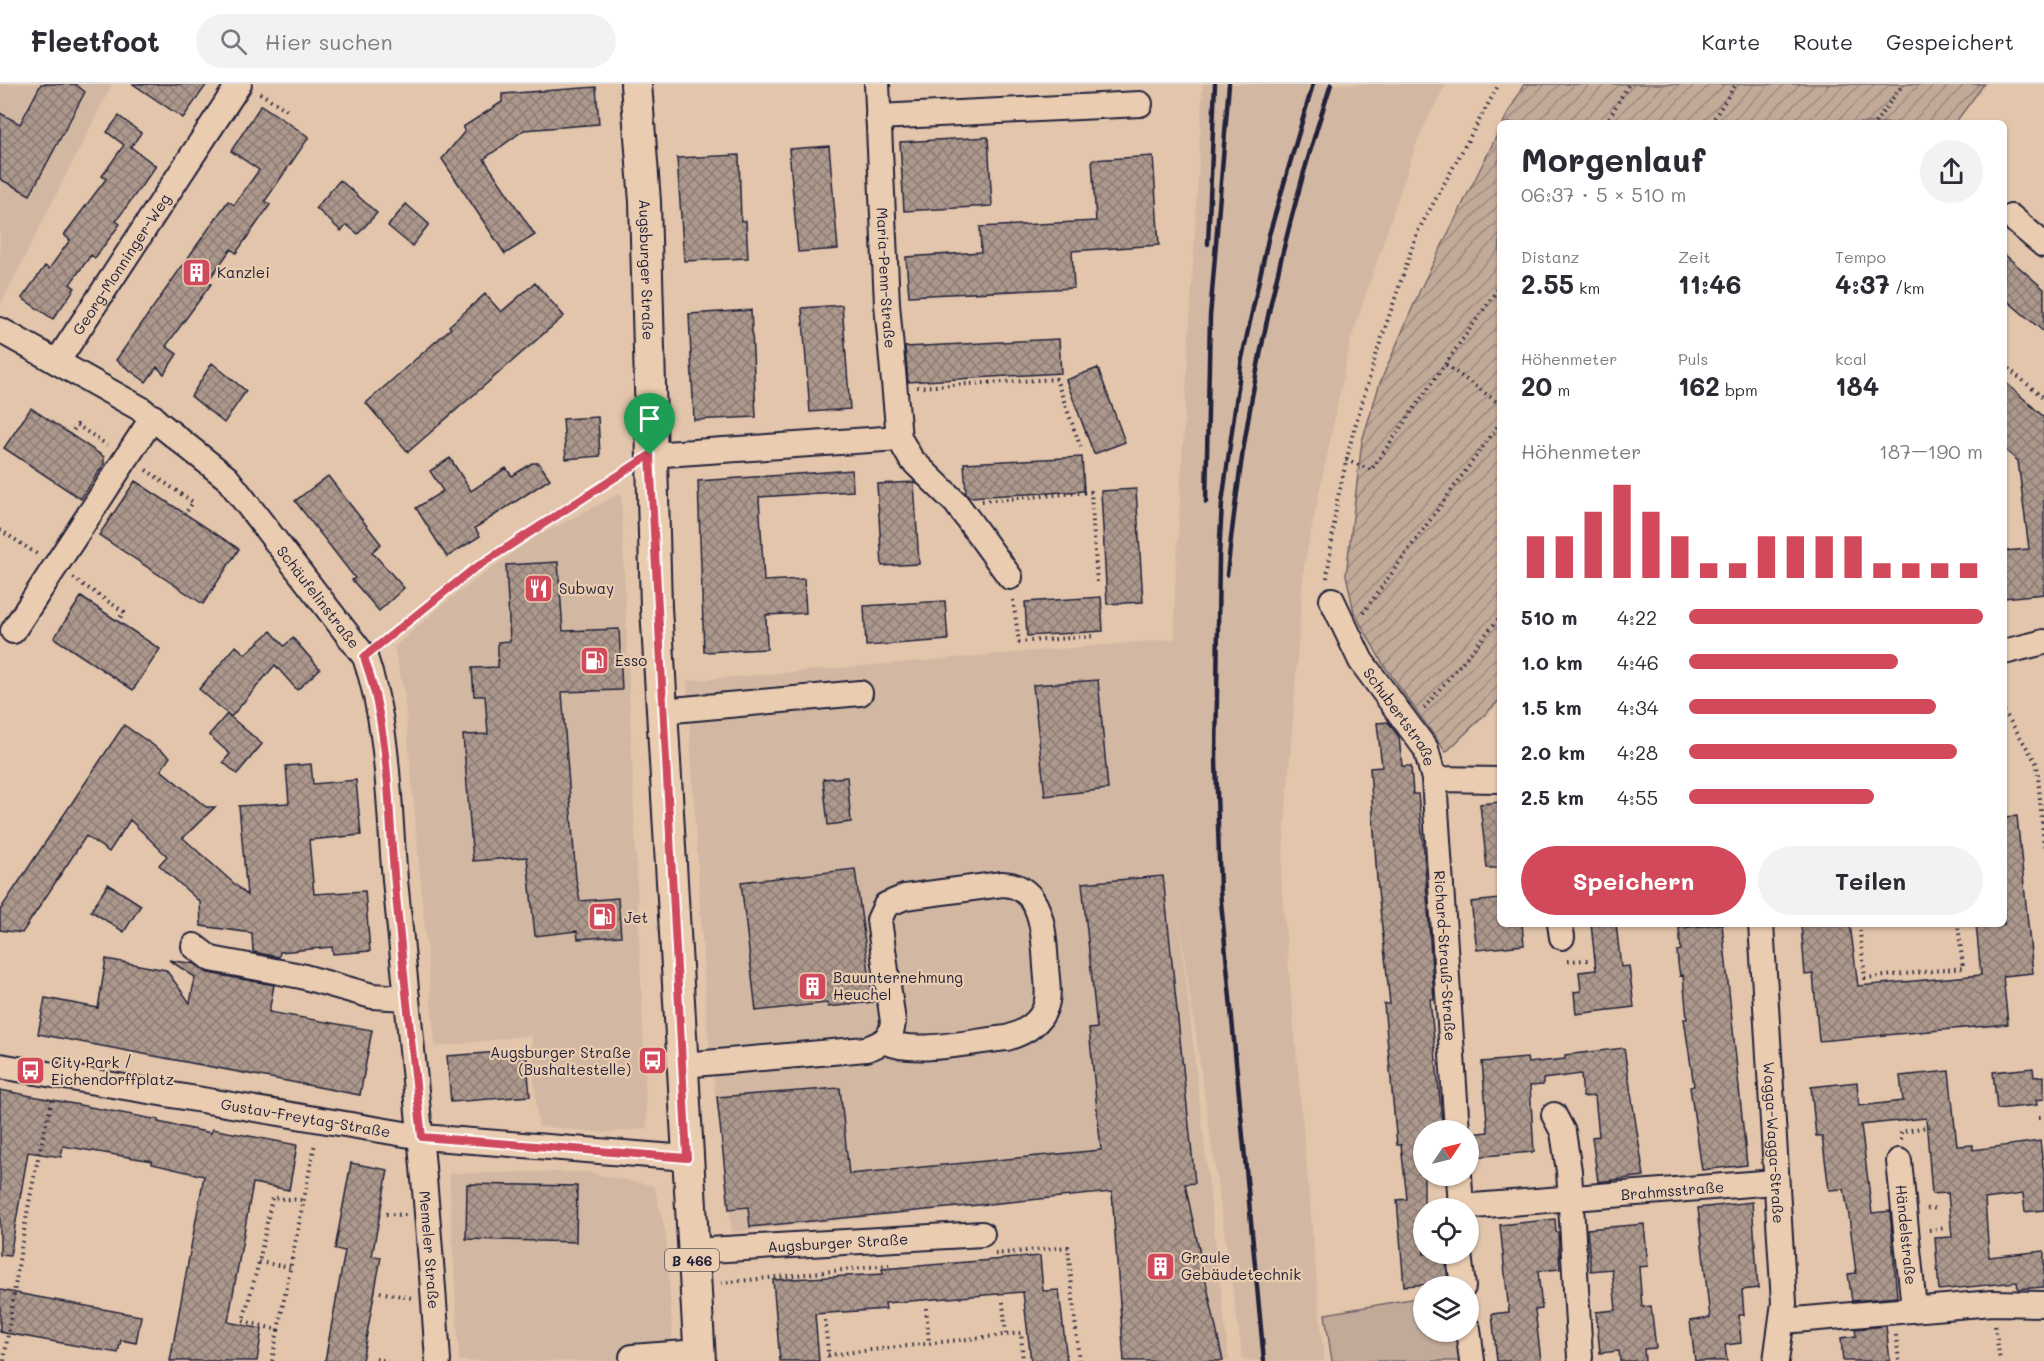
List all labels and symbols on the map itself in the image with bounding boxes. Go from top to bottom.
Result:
street label: Georg-Monninger-Weg [67,189,175,339]
street label: Augsburger Straße [635,199,659,340]
street label: Maria-Penn-Straße [873,207,901,349]
building icon: Kanzlei [180,256,212,288]
place label: Kanzlei [217,262,270,282]
pin [624,393,675,455]
street label: Schäufelinstraße [273,541,365,652]
restaurant icon: Subway [522,572,554,604]
place label: Subway [559,578,614,598]
fuel station icon: Esso [578,644,610,676]
place label: Esso [615,650,647,670]
street label: Schubertstraße [1359,663,1440,768]
street label: Richard-Strauß-Straße [1430,870,1461,1042]
fuel station icon: Jet [587,901,619,933]
place label: Jet [624,907,648,927]
place label: Bauunternehmung Heuchel [833,967,963,1004]
building icon: Bauunternehmung Heuchel [796,970,828,1002]
place label: Augsburger Straße (Bushaltestelle) [490,1042,631,1079]
bus stop icon: Augsburger Straße (Bushaltestelle) [636,1045,668,1077]
place label: City Park / Eichendorffplatz [51,1052,174,1089]
bus stop icon: City Park / Eichendorffplatz [14,1055,46,1087]
street label: Wagga-Wagga-Straße [1759,1061,1789,1224]
street label: Gustav-Freytag-Straße [219,1093,392,1142]
north arrow [1413,1120,1479,1186]
street label: Brahmsstraße [1620,1176,1725,1204]
street label: Händelstraße [1891,1184,1922,1286]
street label: Memeler Straße [415,1190,444,1310]
street label: Augsburger Straße [767,1228,909,1257]
place label: Graule Gebäudetechnik [1181,1247,1301,1284]
road number: B 466 [665,1249,719,1271]
building icon: Graule Gebäudetechnik [1144,1250,1176,1282]

